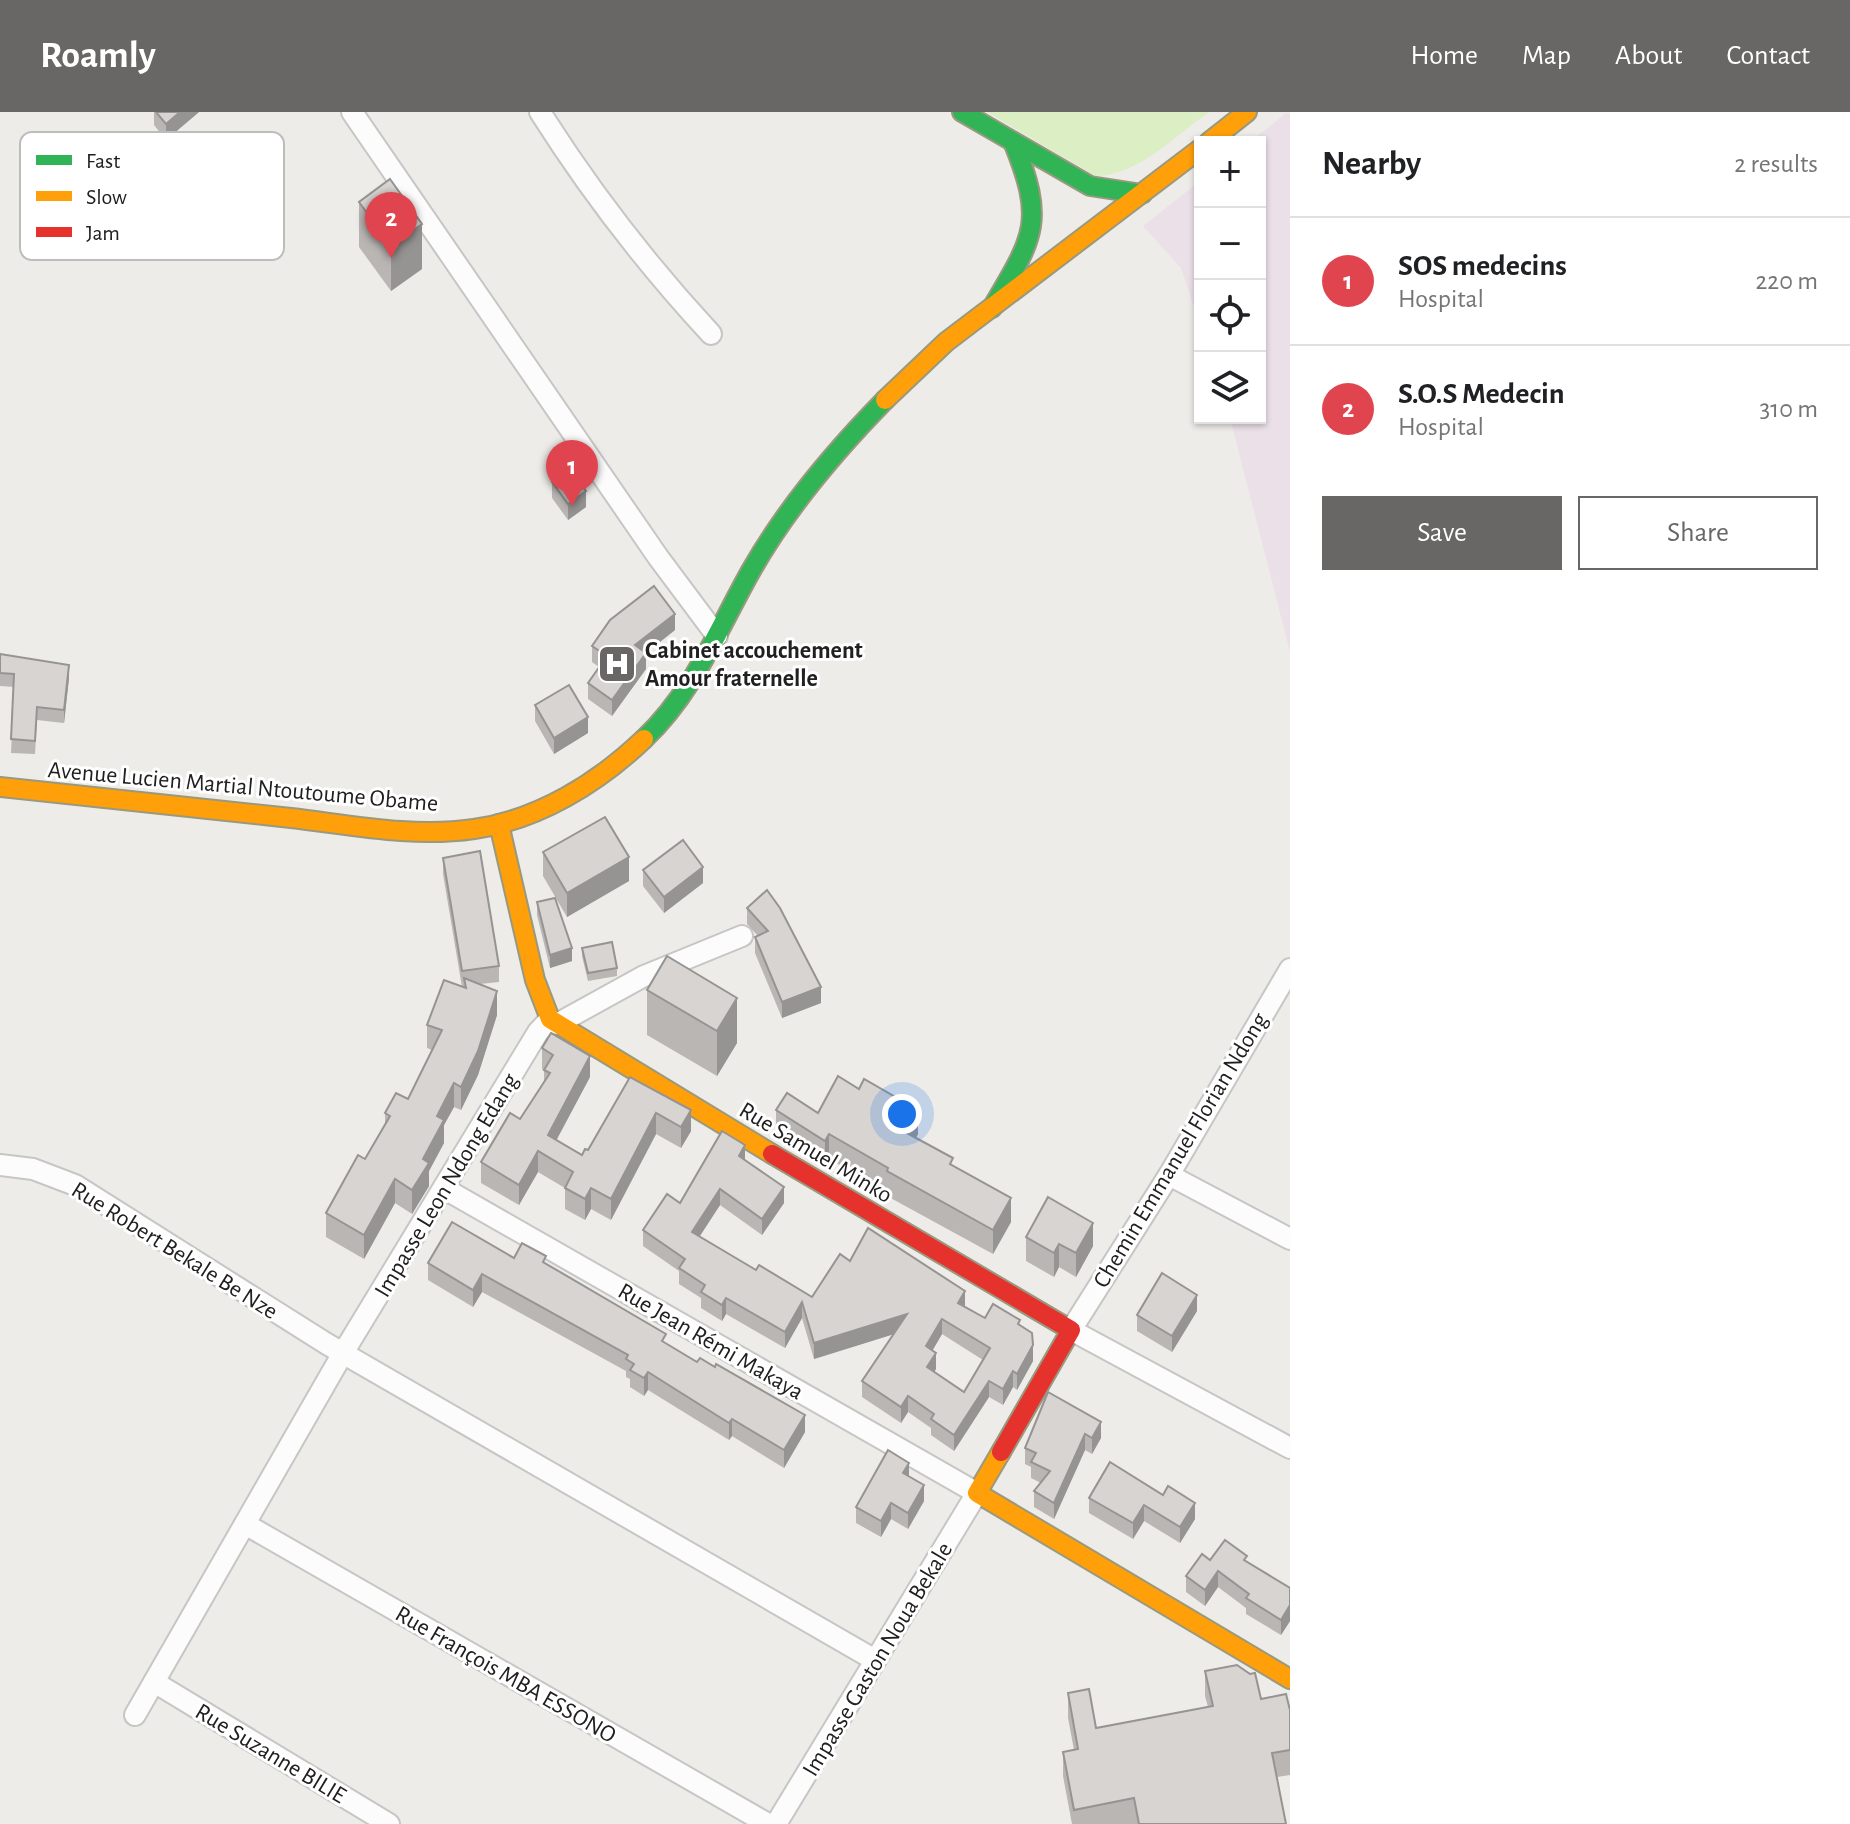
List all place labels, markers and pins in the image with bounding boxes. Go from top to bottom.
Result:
pin: 2 [365,192,417,258]
pin: 1 [546,440,598,506]
place label: Cabinet accouchement Amour fraternelle [645,639,863,691]
hospital icon: Cabinet accouchement Amour fraternelle [596,643,638,685]

